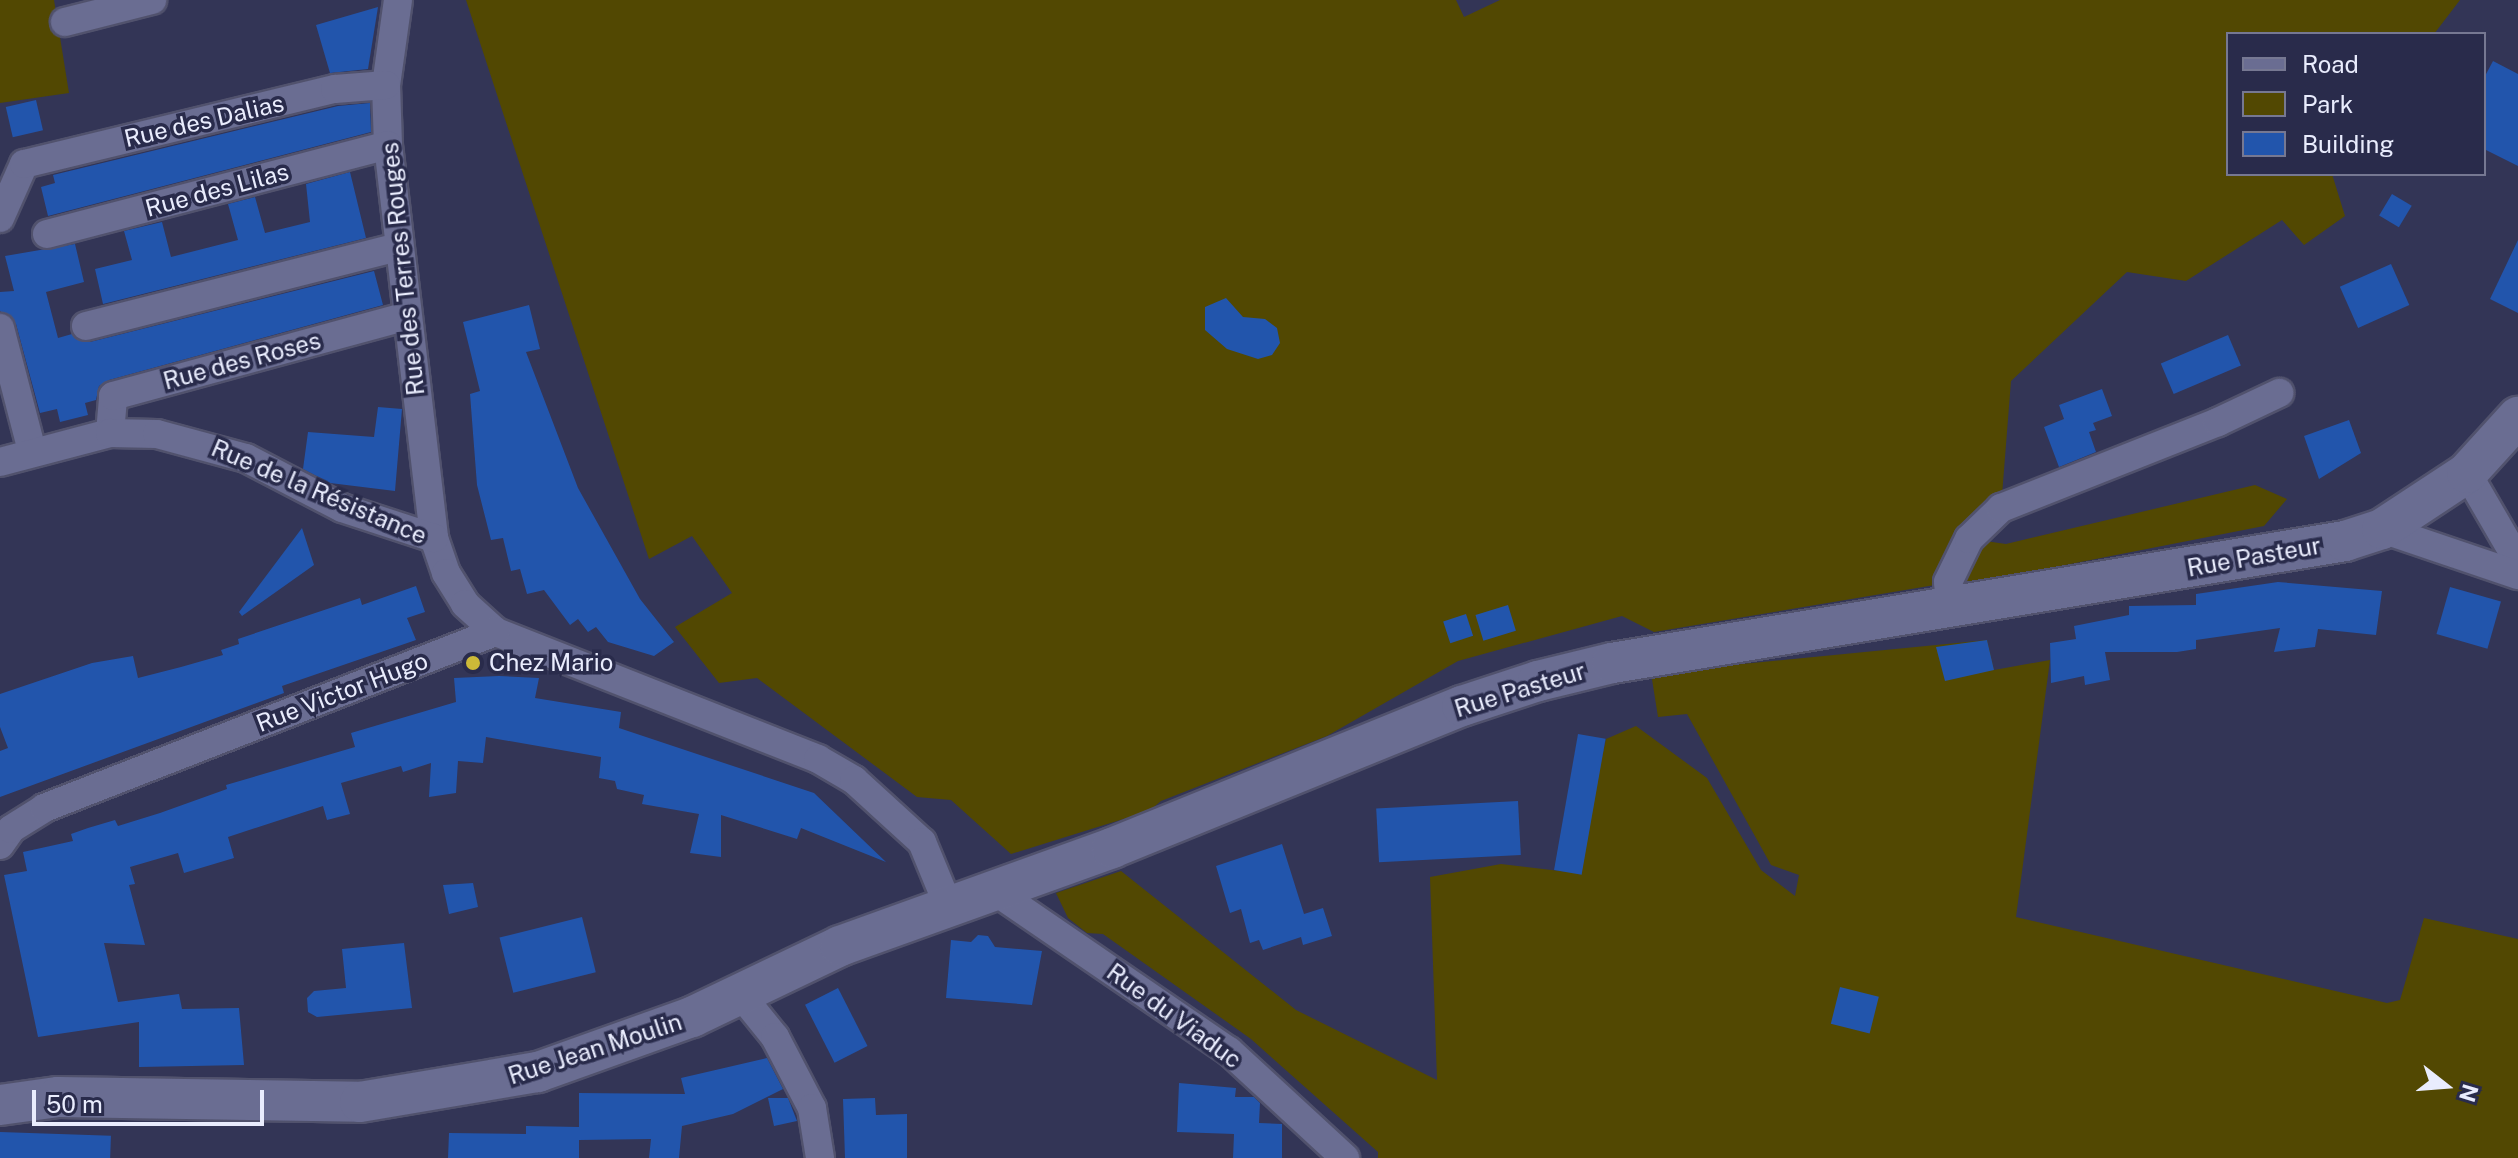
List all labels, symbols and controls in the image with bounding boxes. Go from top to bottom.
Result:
legend [2226,32,2486,176]
text: Road [2302,50,2359,78]
street label: Rue des Dalias [121,89,287,153]
text: Park [2302,90,2353,118]
text: Building [2302,130,2394,158]
street label: Rue des Terres Rouges [375,141,431,397]
street label: Rue des Lilas [142,157,292,223]
street label: Rue des Roses [160,326,324,396]
street label: Rue de la Résistance [207,433,431,551]
street label: Rue Pasteur [2185,531,2323,583]
street label: Rue Victor Hugo [252,646,432,738]
place label: Chez Mario [489,649,613,677]
marker: Chez Mario [464,654,482,672]
street label: Rue Pasteur [1451,656,1589,724]
street label: Rue du Viaduc [1101,957,1247,1075]
street label: Rue Jean Moulin [505,1007,685,1091]
north arrow [2406,1046,2486,1126]
scale bar [36,1074,268,1124]
text: N [2454,1081,2484,1105]
text: 50 m [46,1090,103,1118]

